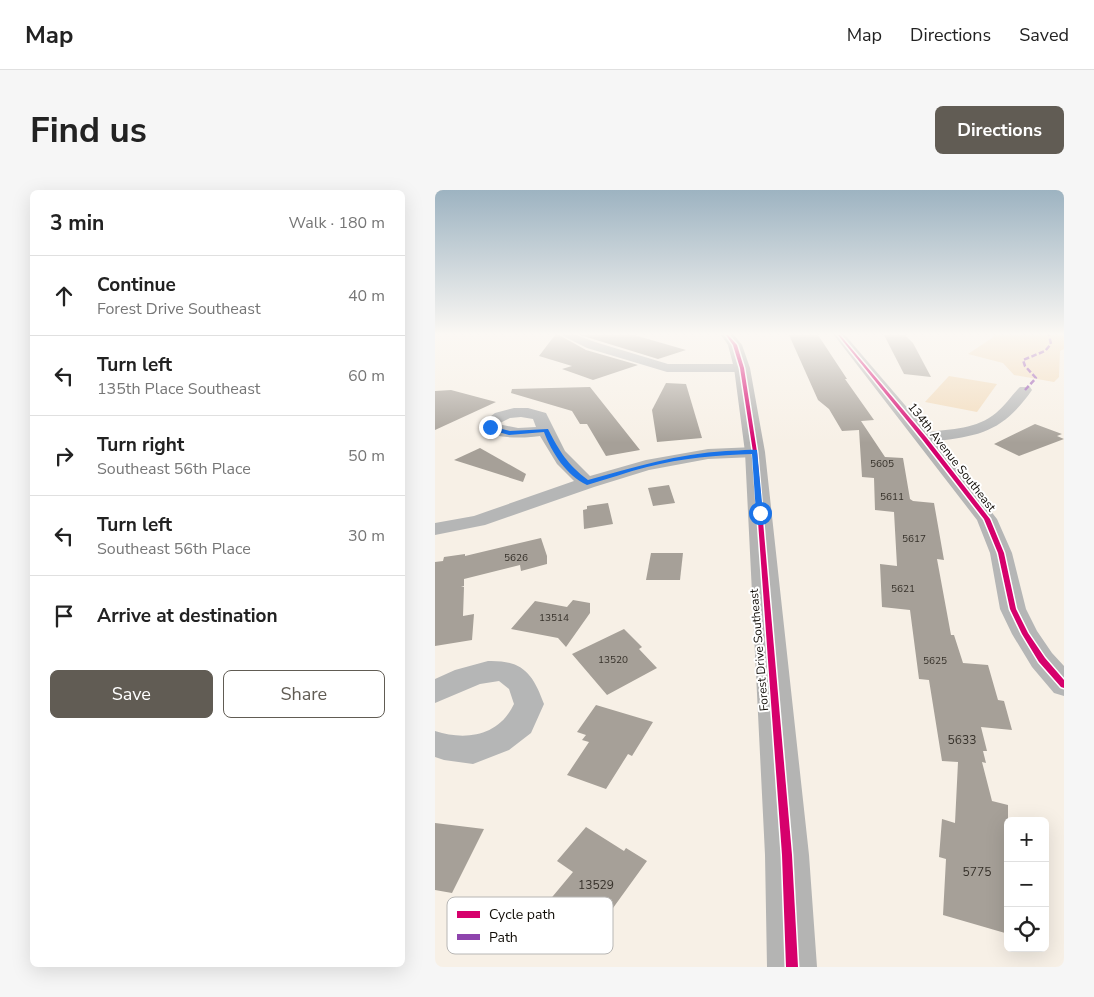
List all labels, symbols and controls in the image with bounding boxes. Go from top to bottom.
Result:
text: Map [25,19,73,51]
text: Map [847,23,882,47]
text: Directions [910,23,991,47]
text: Saved [1019,23,1069,47]
button: Directions [935,106,1064,154]
text: Find us [30,107,147,154]
text: 3 min [50,209,104,237]
text: Walk · 180 m [289,212,385,234]
text: Continue [97,272,176,298]
icon: ahead [50,282,78,310]
text: 40 m [348,285,385,307]
text: Forest Drive Southeast [97,298,261,320]
text: Turn left [97,352,172,378]
icon: left [50,362,78,390]
text: 60 m [348,365,385,387]
text: 135th Place Southeast [97,378,260,400]
street label: 134th Avenue Southeast [904,399,1000,515]
route end [479,416,502,439]
text: Turn right [97,432,184,458]
icon: right [50,442,78,470]
text: 50 m [348,445,385,467]
house number: 5605 [870,457,894,471]
text: Southeast 56th Place [97,458,251,480]
house number: 5611 [880,490,904,504]
route start [749,502,772,525]
text: Turn left [97,512,172,538]
icon: left [50,522,78,550]
text: 30 m [348,525,385,547]
house number: 5617 [902,532,926,546]
text: Southeast 56th Place [97,538,251,560]
house number: 5626 [504,551,528,565]
house number: 5621 [891,582,915,596]
street label: Forest Drive Southeast [746,587,772,712]
icon: arrive [50,602,78,630]
text: Arrive at destination [97,603,278,629]
house number: 13514 [539,611,569,625]
house number: 13520 [598,653,628,667]
house number: 5625 [923,654,947,668]
button: Save [50,670,213,718]
button: Share [223,670,385,718]
house number: 5633 [948,732,976,748]
map controls [1004,817,1049,952]
button: + [1004,817,1049,862]
button: − [1004,862,1049,907]
house number: 5775 [963,864,991,880]
house number: 13529 [578,877,614,893]
legend [447,897,613,954]
text: Cycle path [489,905,555,924]
button: locate [1004,907,1049,952]
text: Path [489,928,518,947]

